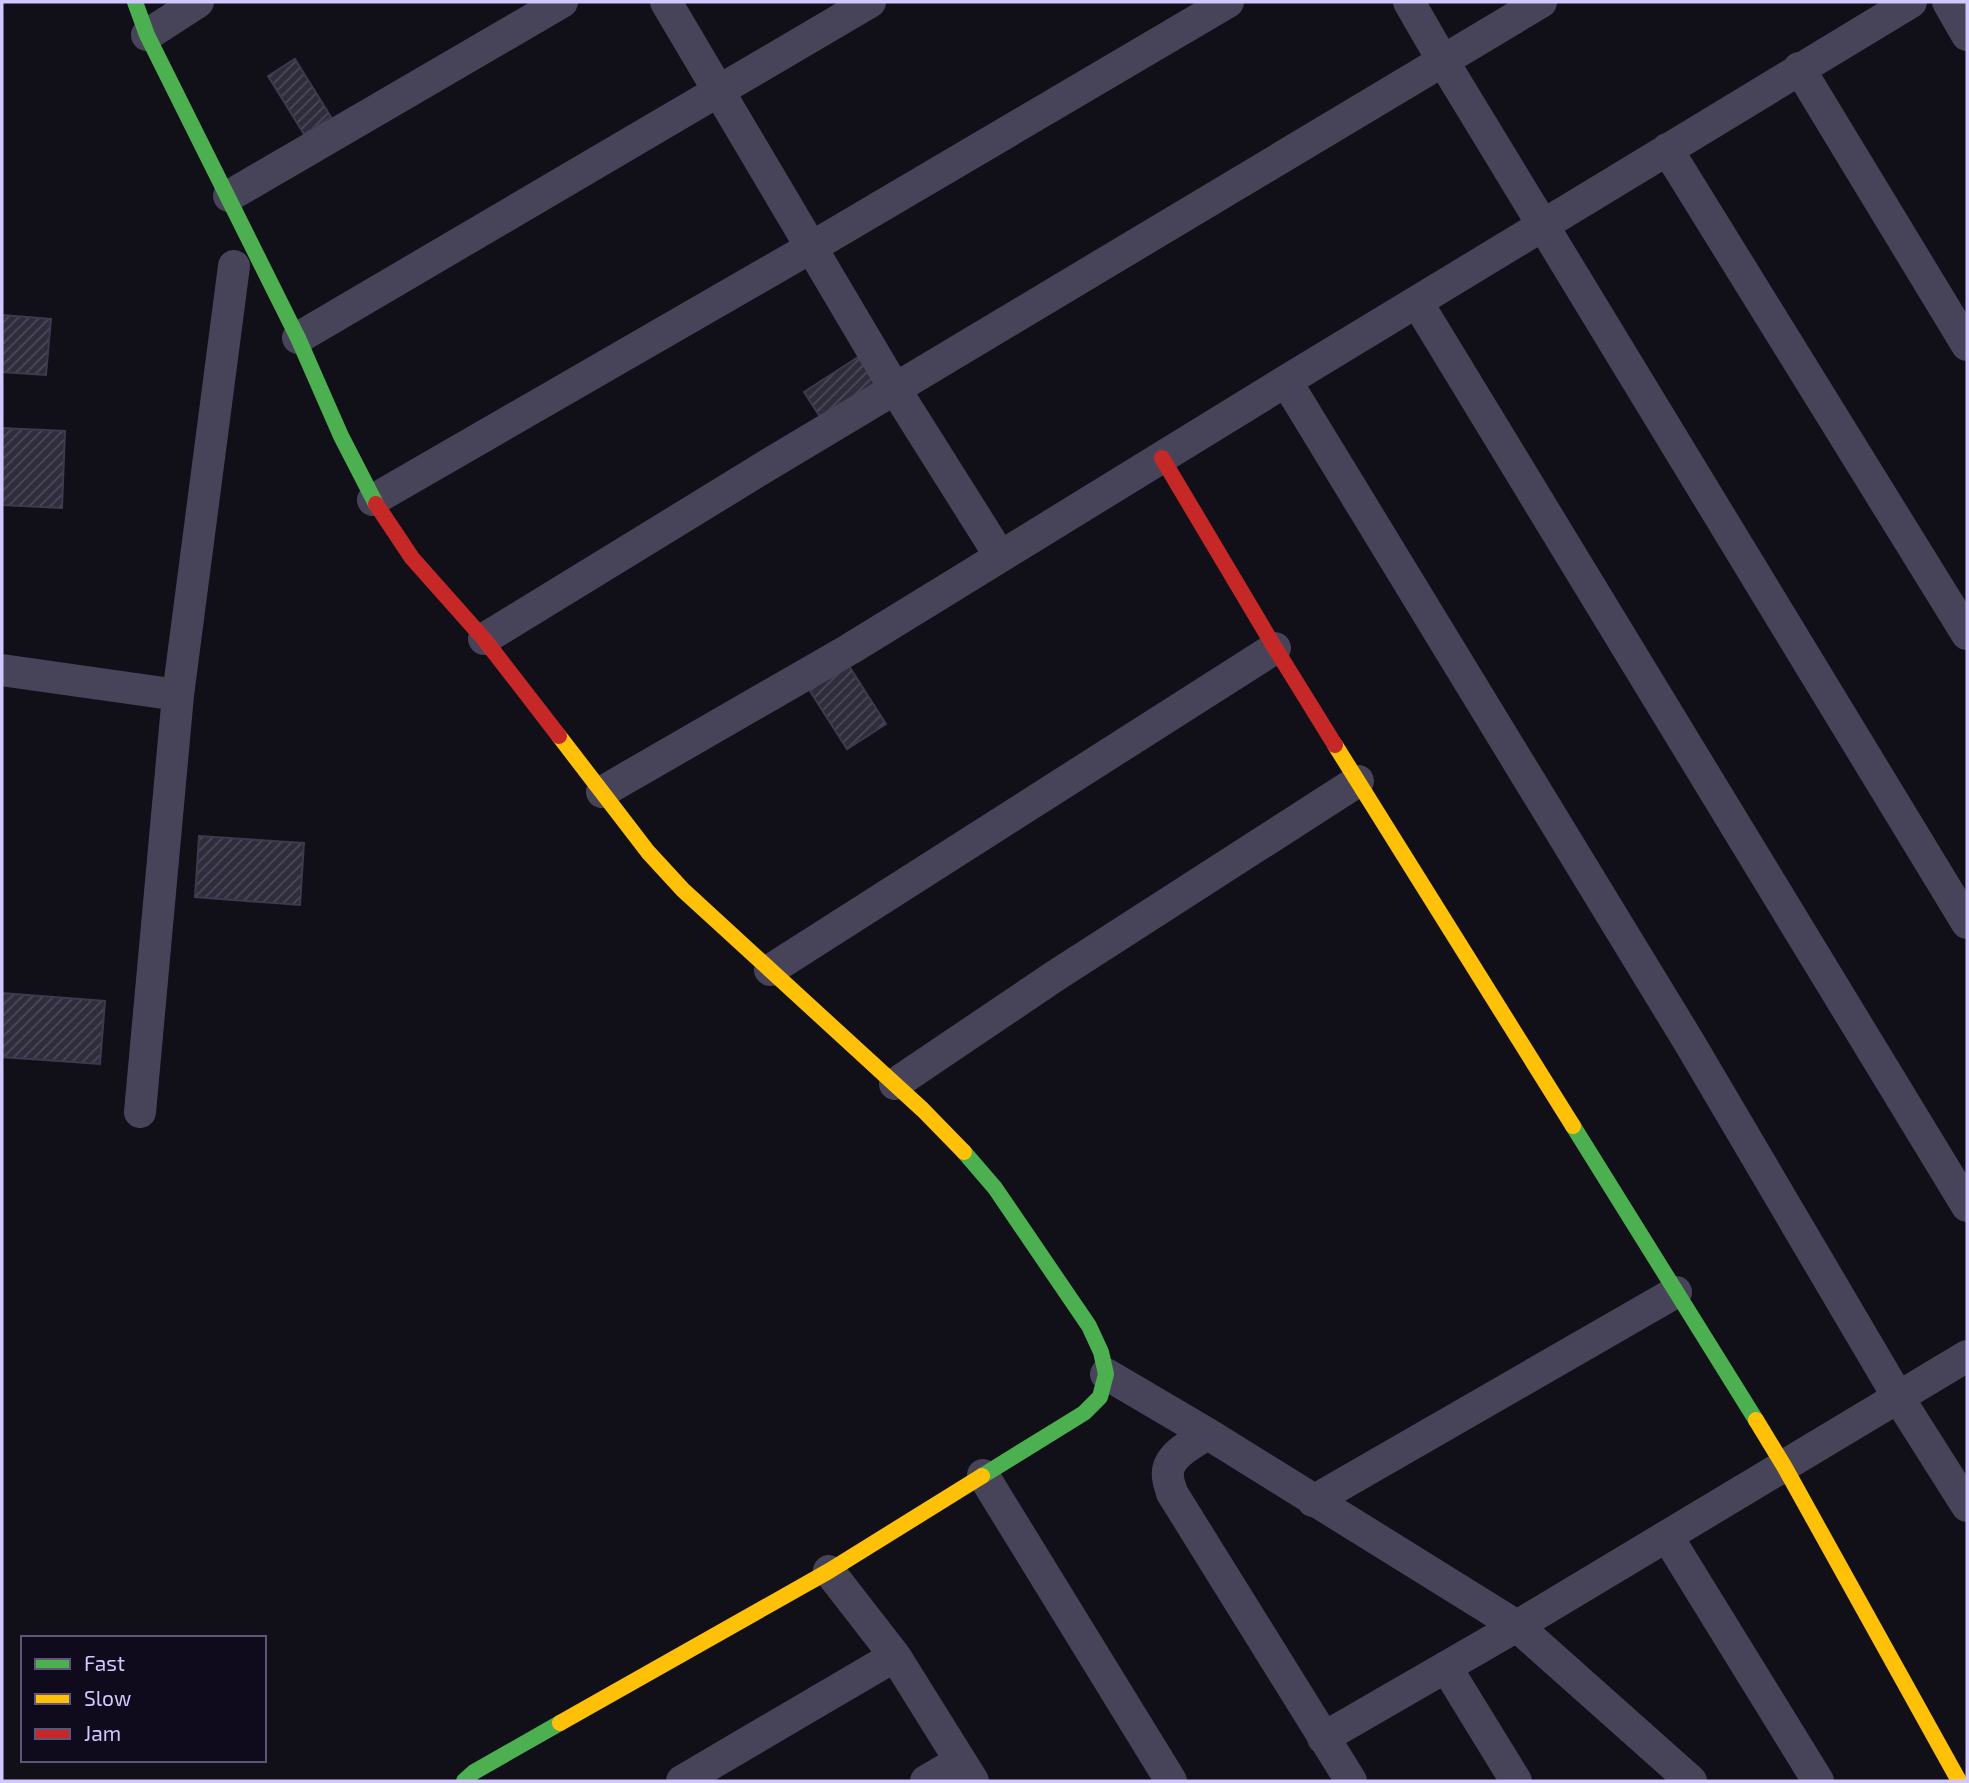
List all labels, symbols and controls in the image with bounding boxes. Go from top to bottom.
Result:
legend [21,1636,266,1762]
text: Fast [84,1650,125,1675]
text: Slow [84,1685,131,1710]
text: Jam [84,1720,121,1745]

